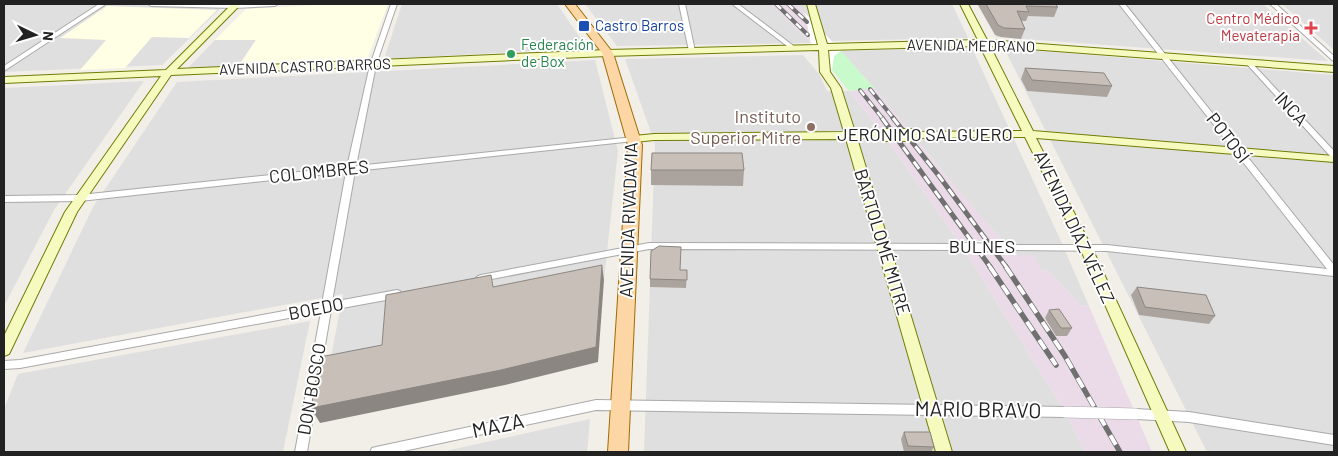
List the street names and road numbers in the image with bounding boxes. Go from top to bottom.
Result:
street label: AVENIDA MEDRANO [907,35,1035,55]
street label: AVENIDA CASTRO BARROS [219,54,391,78]
street label: INCA [1270,87,1313,130]
street label: POTOSÍ [1202,108,1255,167]
street label: JERÓNIMO SALGUERO [837,123,1013,145]
street label: AVENIDA RIVADAVIA [614,142,642,298]
street label: AVENIDA DÍAZ VÉLEZ [1030,147,1120,307]
street label: COLOMBRES [268,155,370,187]
street label: BARTOLOMÉ MITRE [850,166,916,317]
street label: BULNES [949,235,1015,257]
street label: BOEDO [286,292,345,324]
street label: DON BOSCO [292,341,330,437]
street label: MARIO BRAVO [914,395,1042,422]
street label: MAZA [469,407,526,442]

